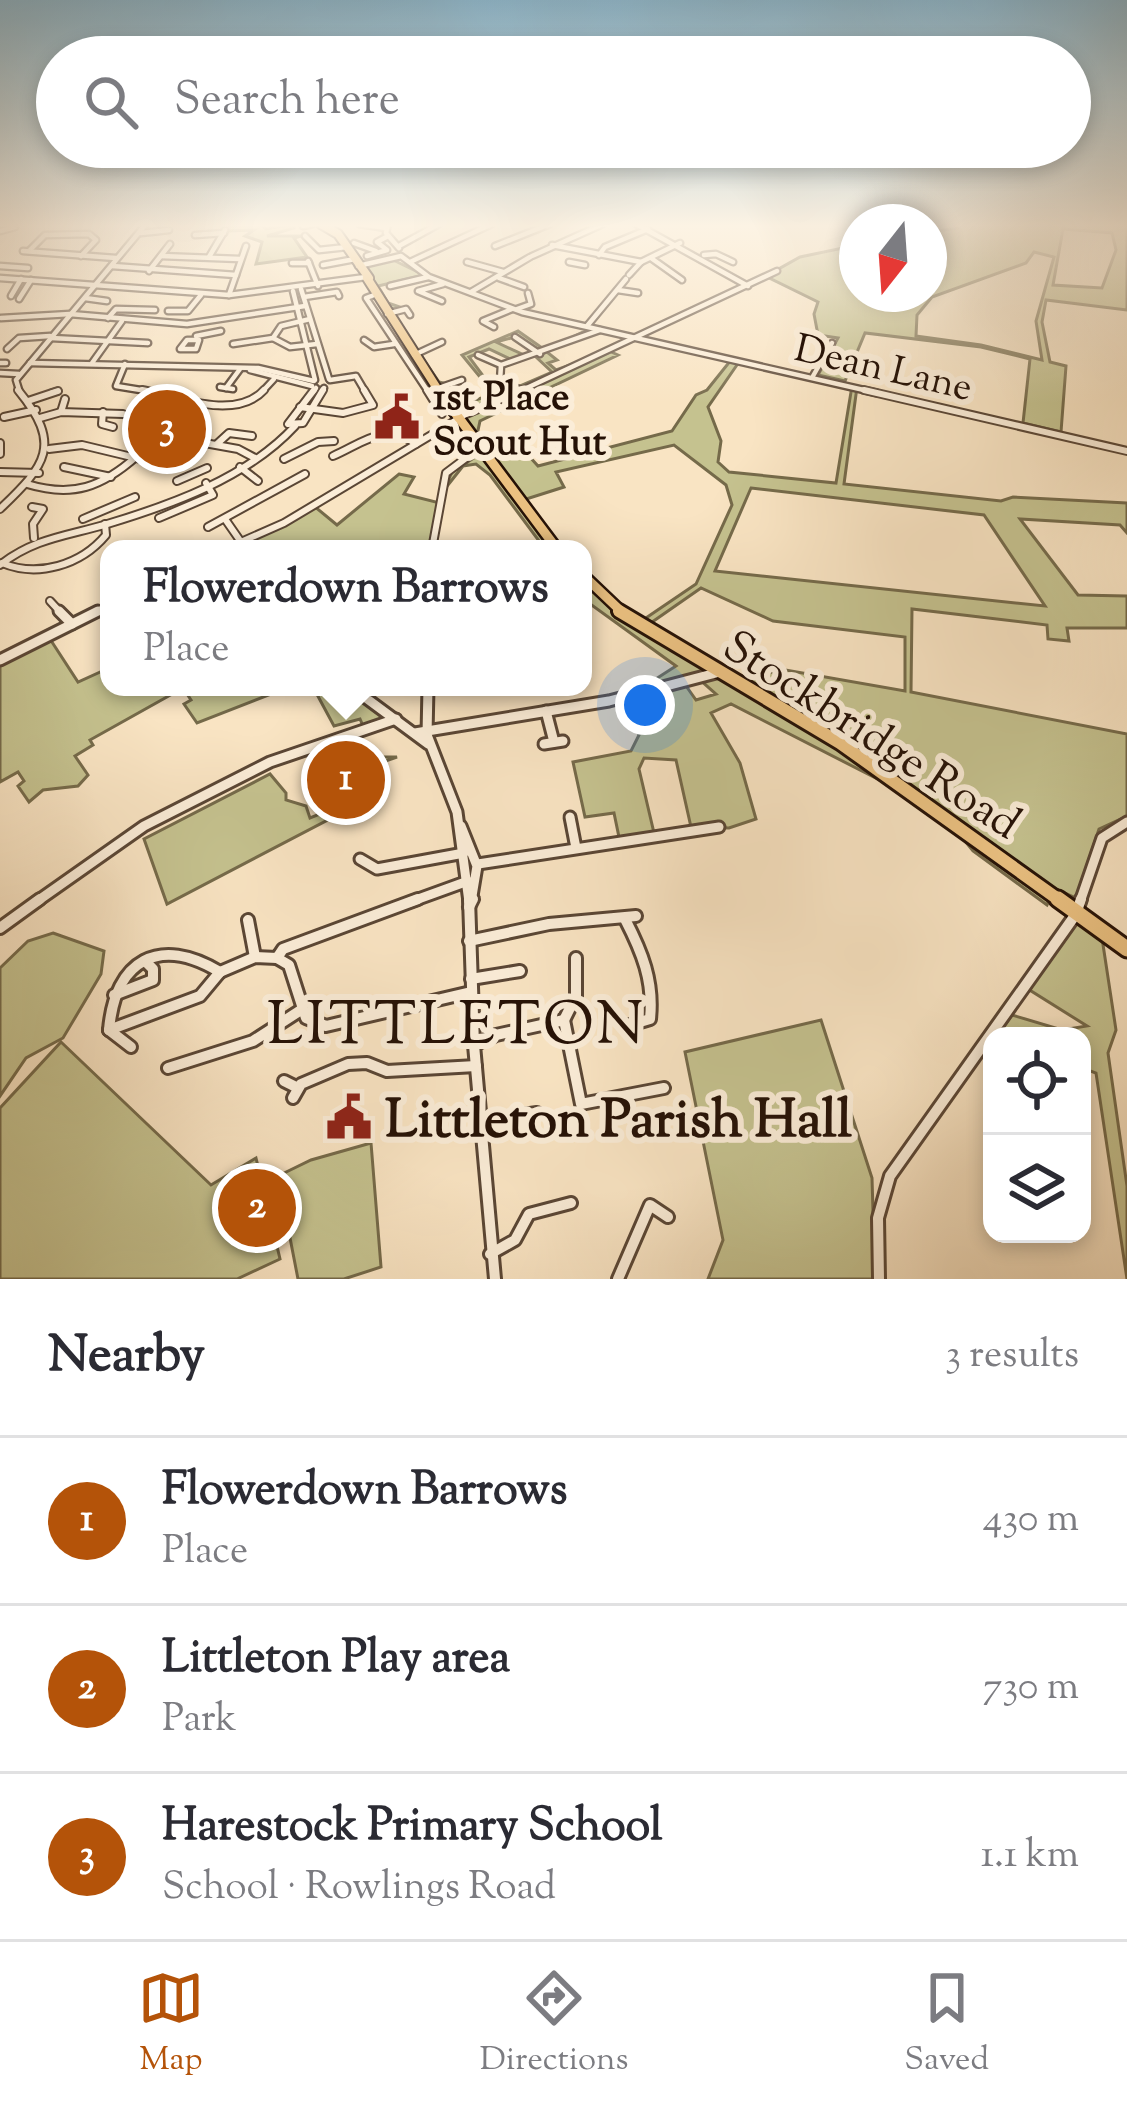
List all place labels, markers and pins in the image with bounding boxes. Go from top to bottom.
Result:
place label: 1st Place Scout Hut [433,372,607,473]
pin: 3 [128,384,206,474]
public building icon: 1st Place Scout Hut [372,392,422,442]
pin: 1 [307,735,385,825]
place label: Littleton Parish Hall [385,1084,852,1162]
public building icon: Littleton Parish Hall [324,1092,374,1142]
pin: 2 [218,1163,296,1253]

